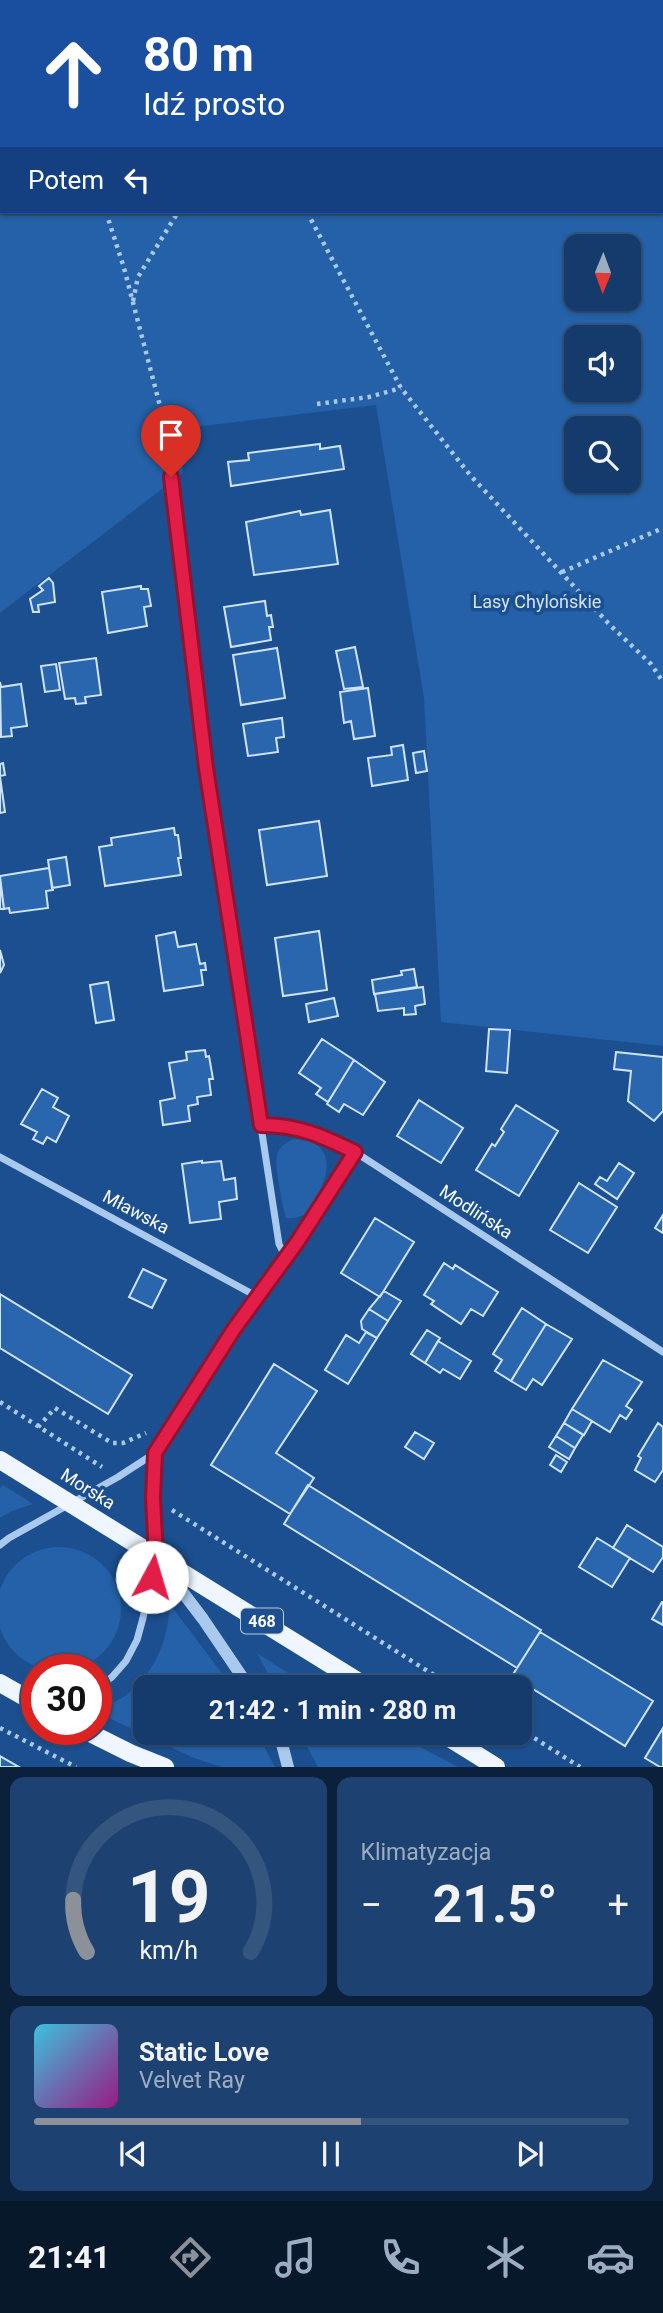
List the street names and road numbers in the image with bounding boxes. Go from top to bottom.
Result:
street label: Modlińska [436,1180,517,1243]
street label: Mławska [99,1185,173,1238]
street label: Morska [57,1464,119,1513]
road number: 468 [241,1609,283,1634]

